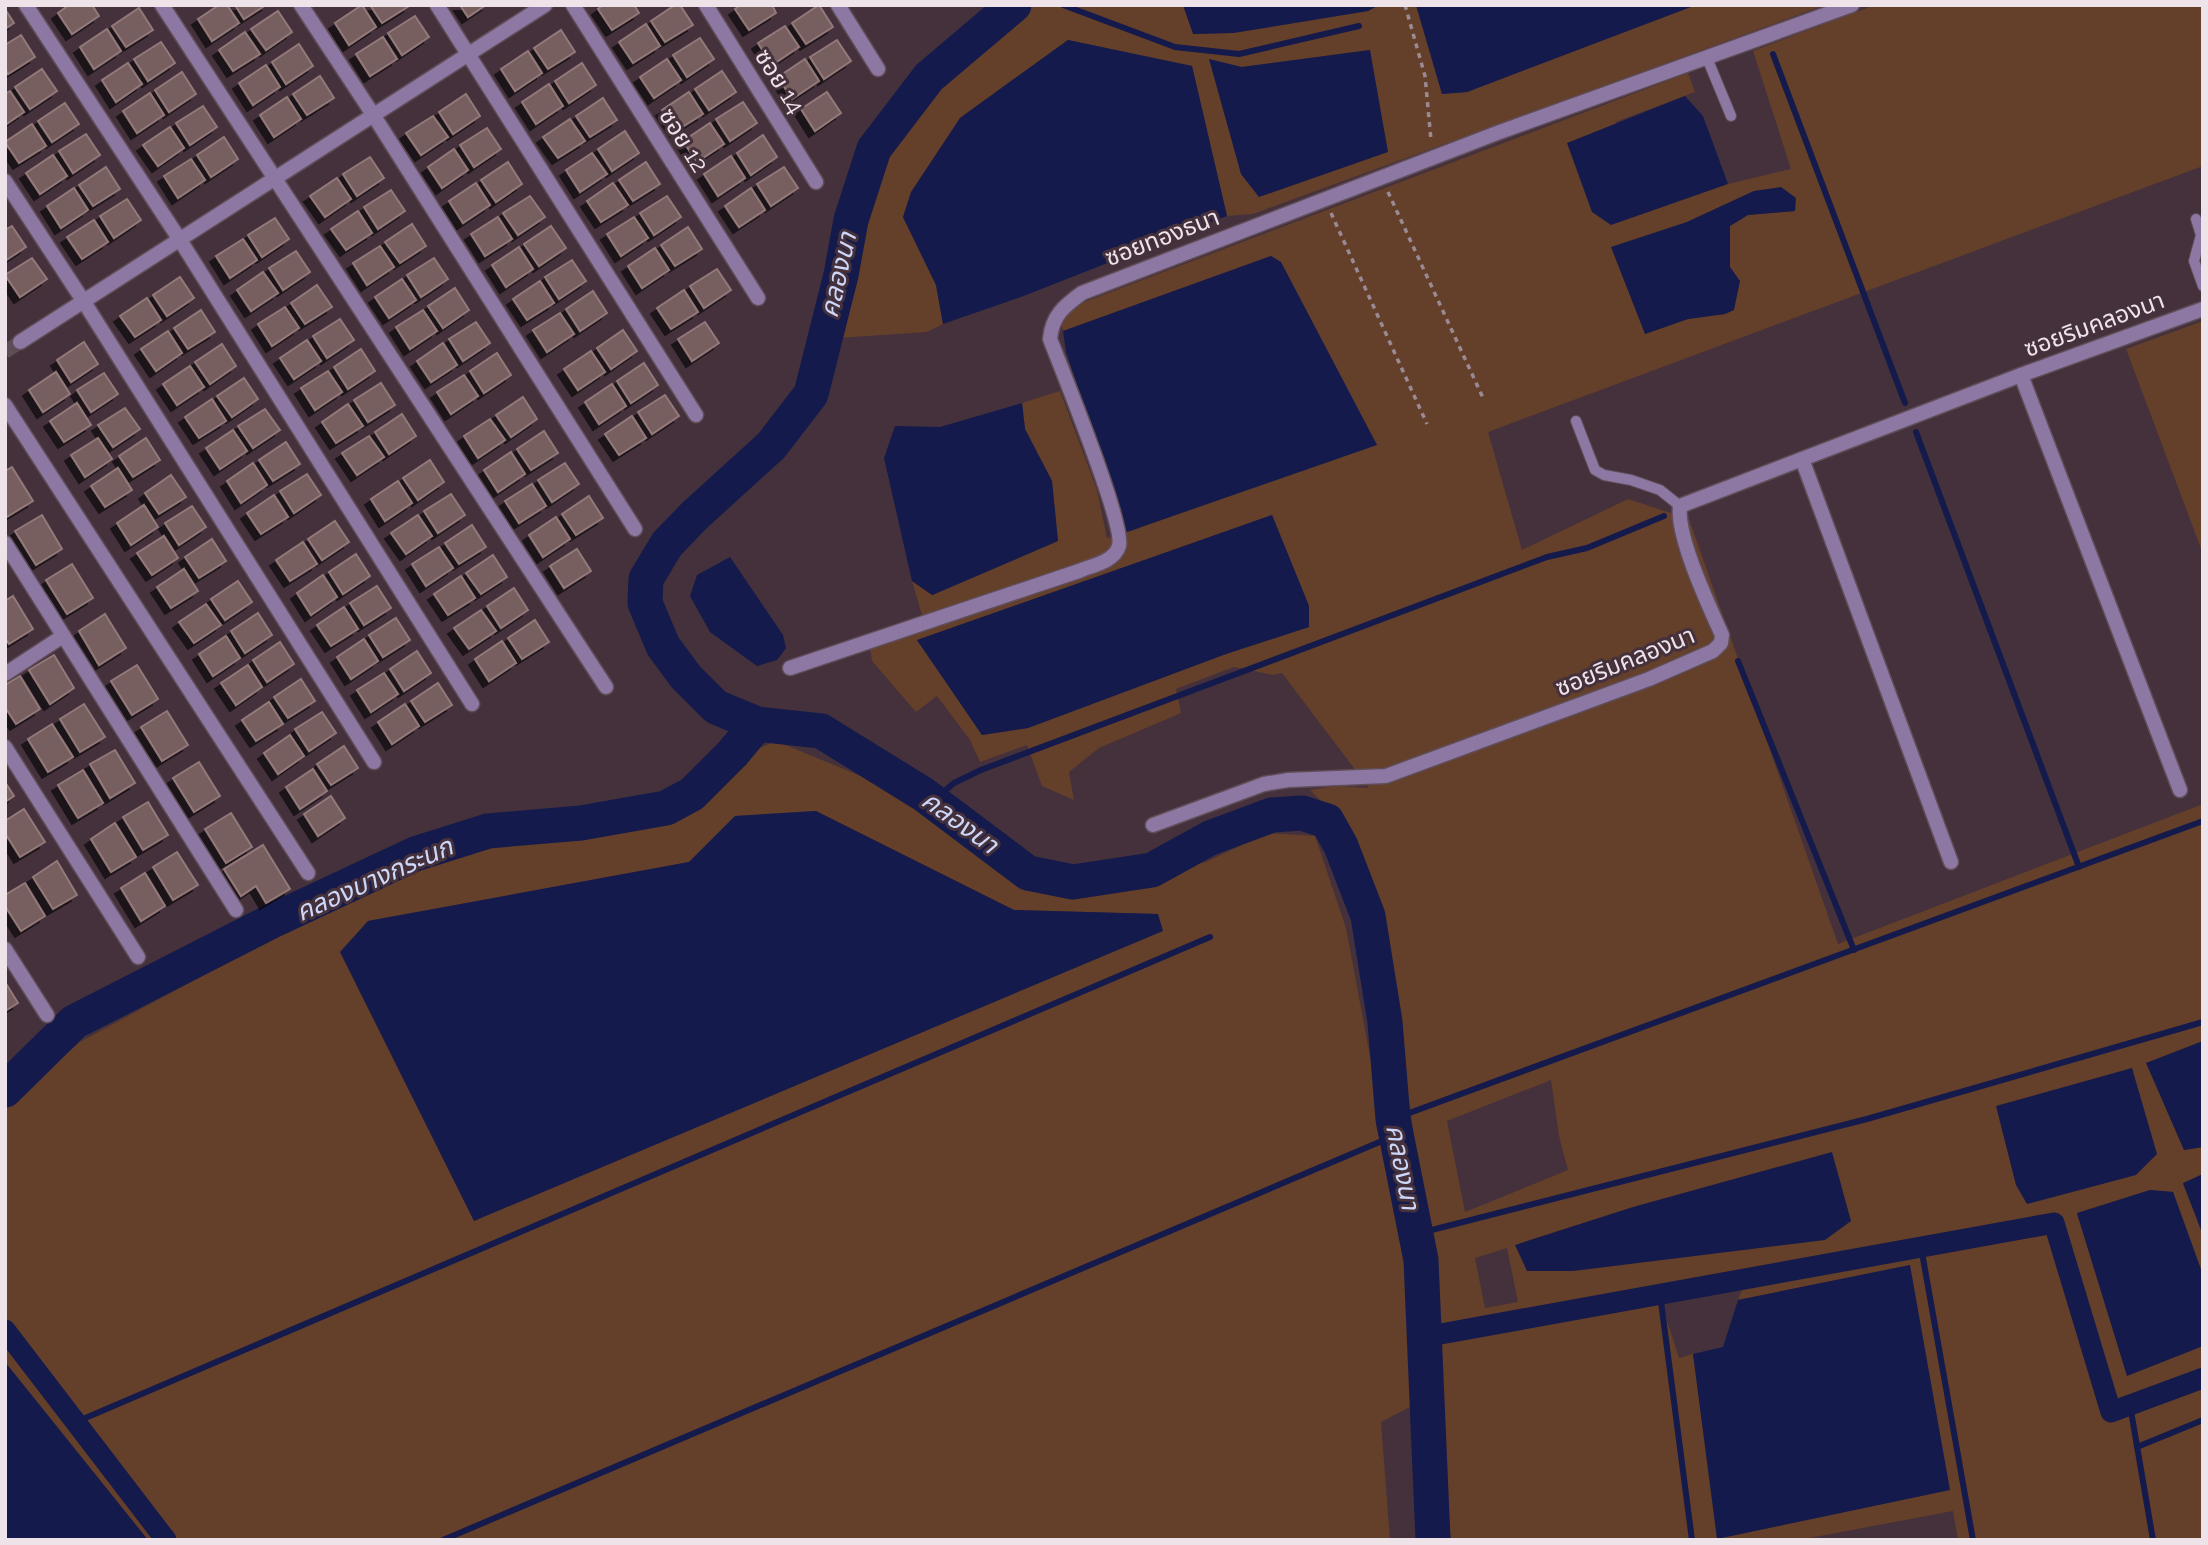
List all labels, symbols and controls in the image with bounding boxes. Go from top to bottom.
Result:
street label: ซอย 14 [749,43,811,119]
street label: ซอย 12 [653,103,715,177]
street label: ซอยทองธนา [1101,202,1223,272]
water label: คลองนา [814,228,863,320]
street label: ซอยริมคลองนา [2020,285,2168,363]
street label: ซอยริมคลองนา [1551,620,1699,702]
water label: คลองนา [916,785,1005,860]
water label: คลองบางกระนก [291,830,458,927]
water label: คลองนา [1380,1122,1426,1214]

